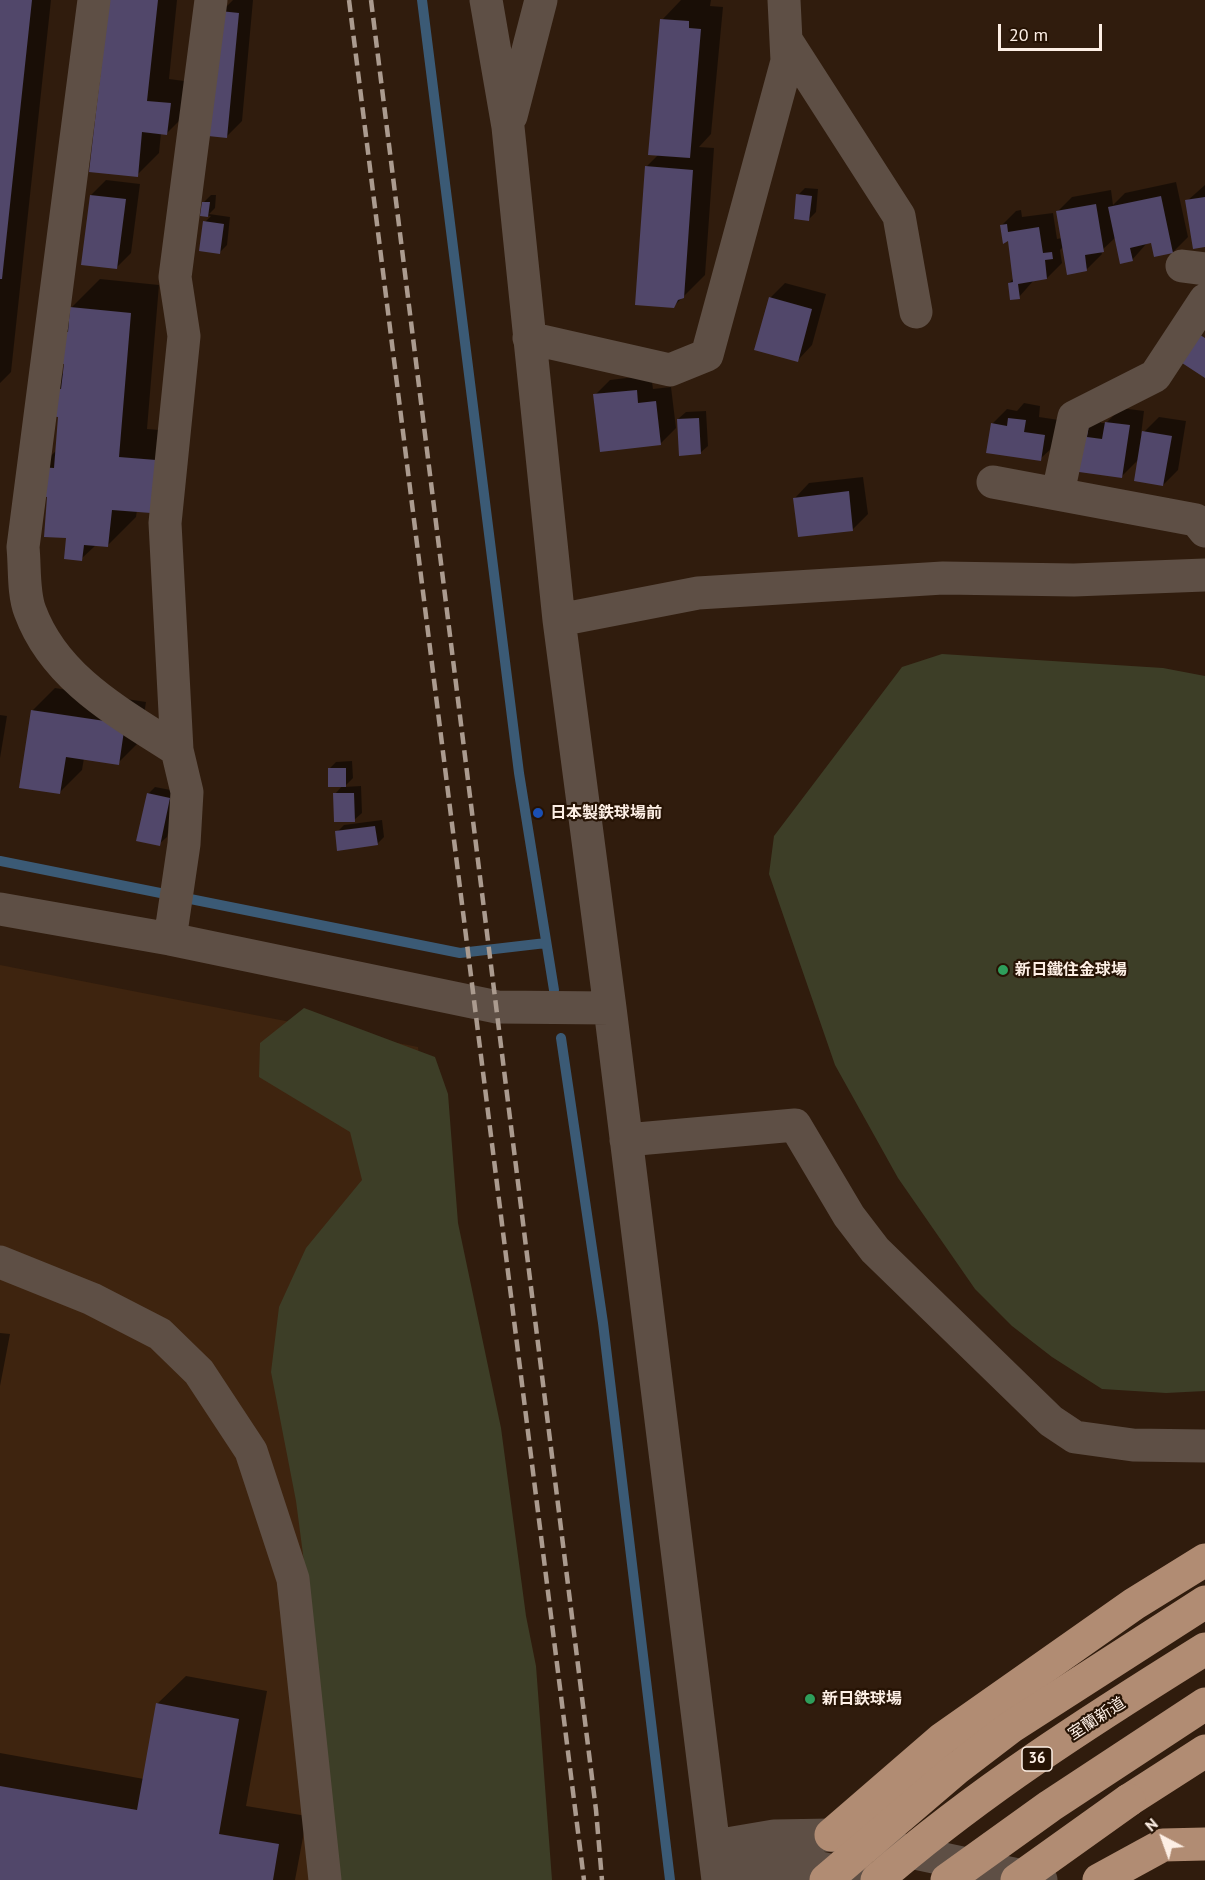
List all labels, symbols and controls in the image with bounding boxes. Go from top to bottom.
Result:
scale bar [1001,12,1104,50]
text: 20 m [1009,23,1048,46]
place label: 日本製鉄球場前 [550,803,662,823]
marker: 日本製鉄球場前 [531,806,545,820]
place label: 新日鐵住金球場 [1015,960,1127,980]
marker: 新日鐵住金球場 [996,963,1010,977]
place label: 新日鉄球場 [822,1689,902,1709]
marker: 新日鉄球場 [803,1692,817,1706]
street label: 室蘭新道 [1065,1694,1129,1744]
road number: 36 [1022,1747,1052,1771]
north arrow [1133,1808,1193,1868]
text: N [1141,1813,1162,1835]

